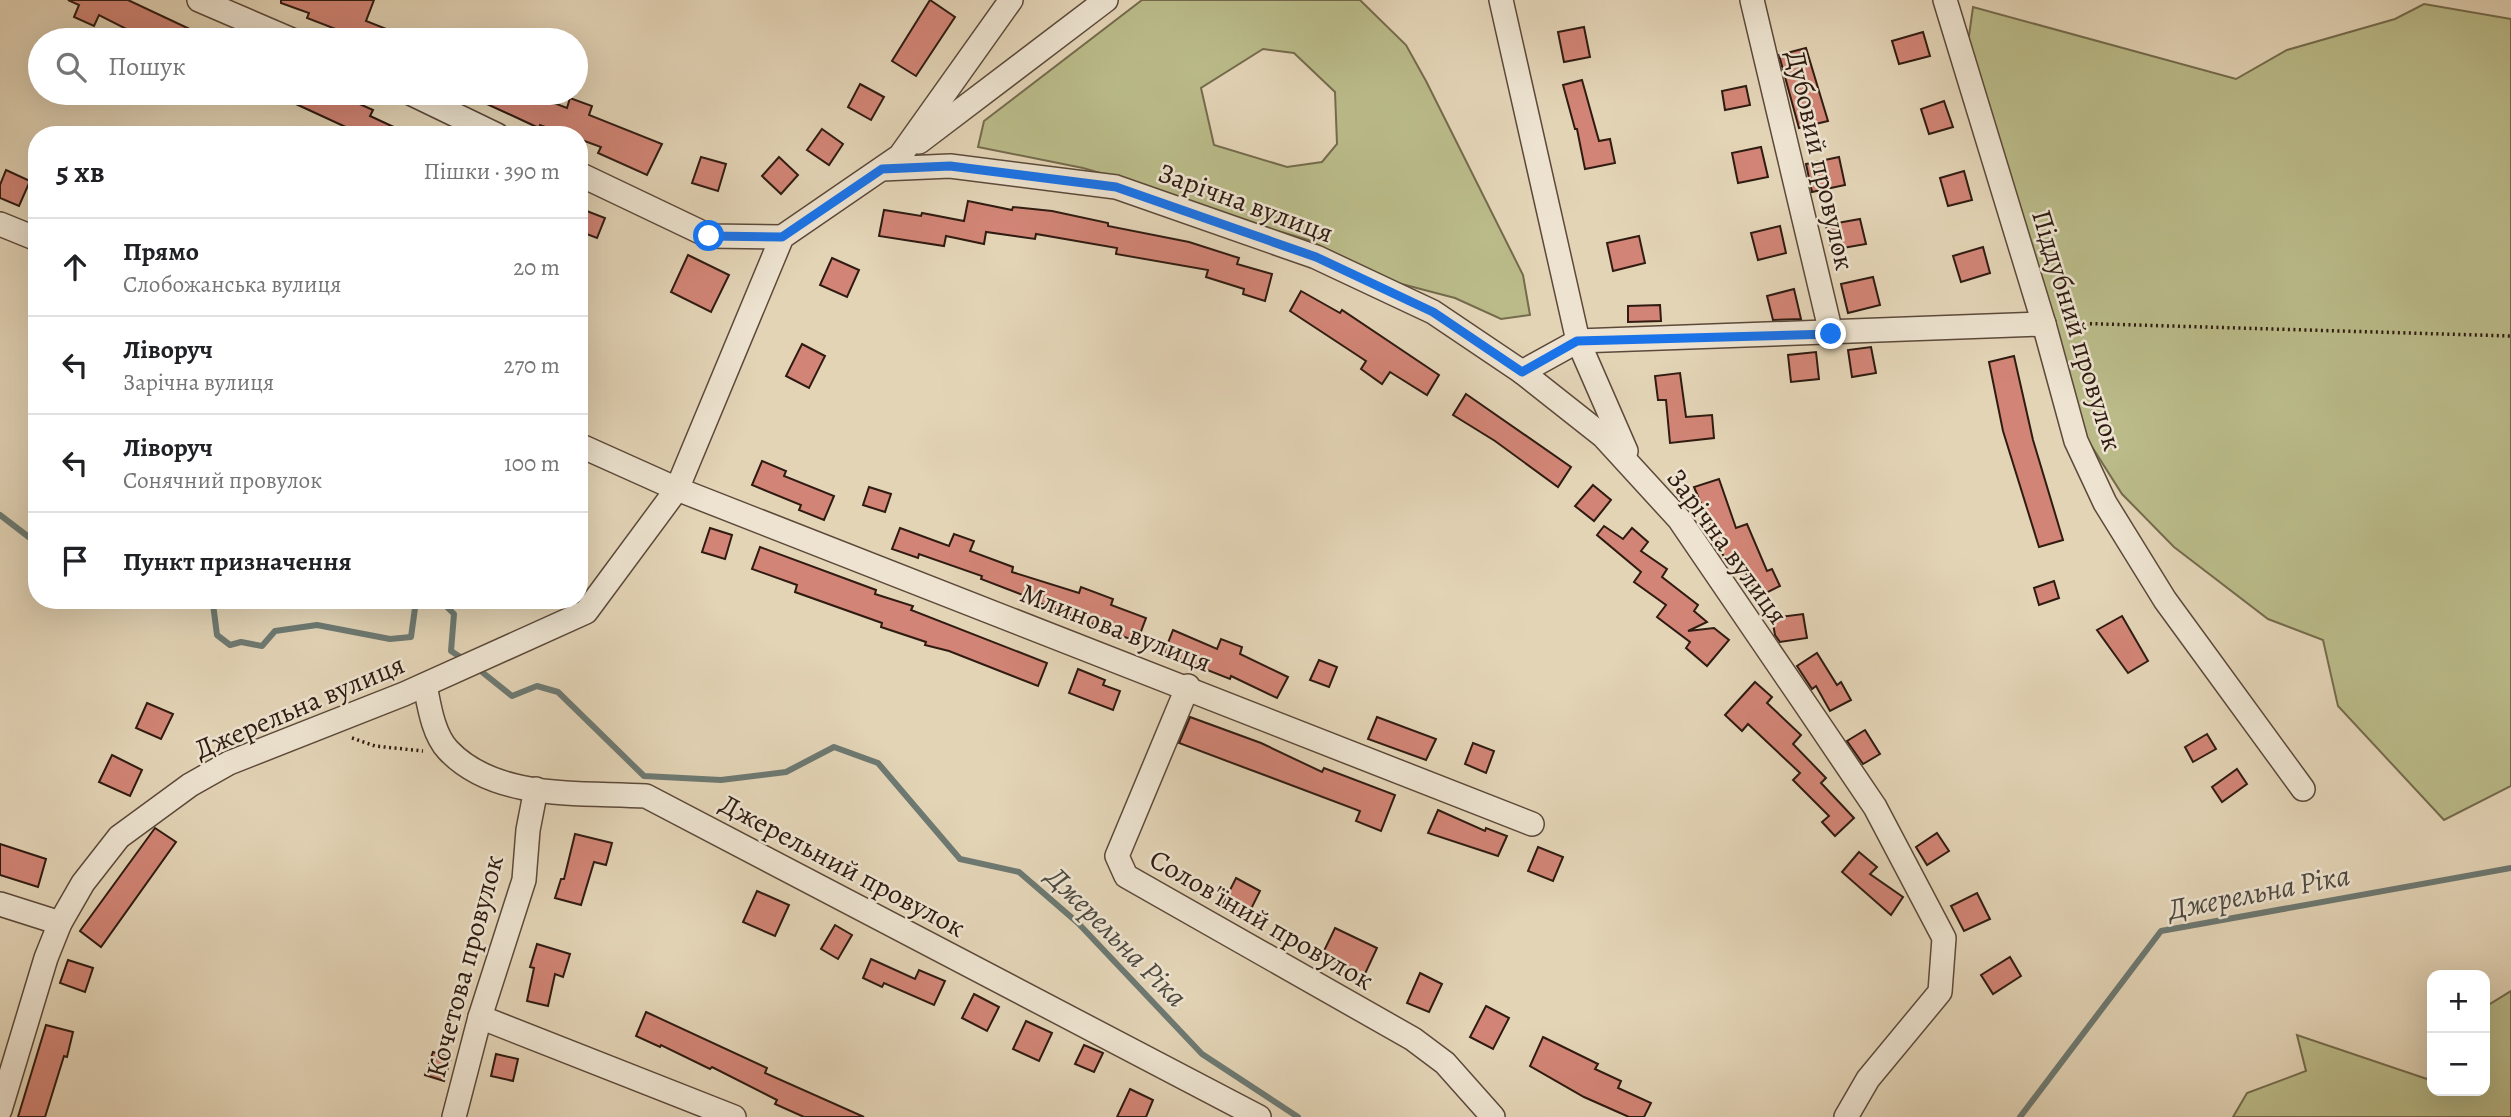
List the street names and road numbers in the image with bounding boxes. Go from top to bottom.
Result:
street label: Дубовий провулок [1776,47,1864,274]
street label: Зарічна вулиця [1153,154,1339,252]
street label: Піддубний провулок [2022,205,2132,456]
street label: Зарічна вулиця [1658,461,1797,632]
street label: Млинова вулиця [1015,574,1217,682]
street label: Джерельна вулиця [188,645,410,768]
street label: Джерельний провулок [713,785,972,947]
street label: Солов'їний провулок [1143,840,1380,1000]
street label: Кочетова провулок [417,851,513,1082]

